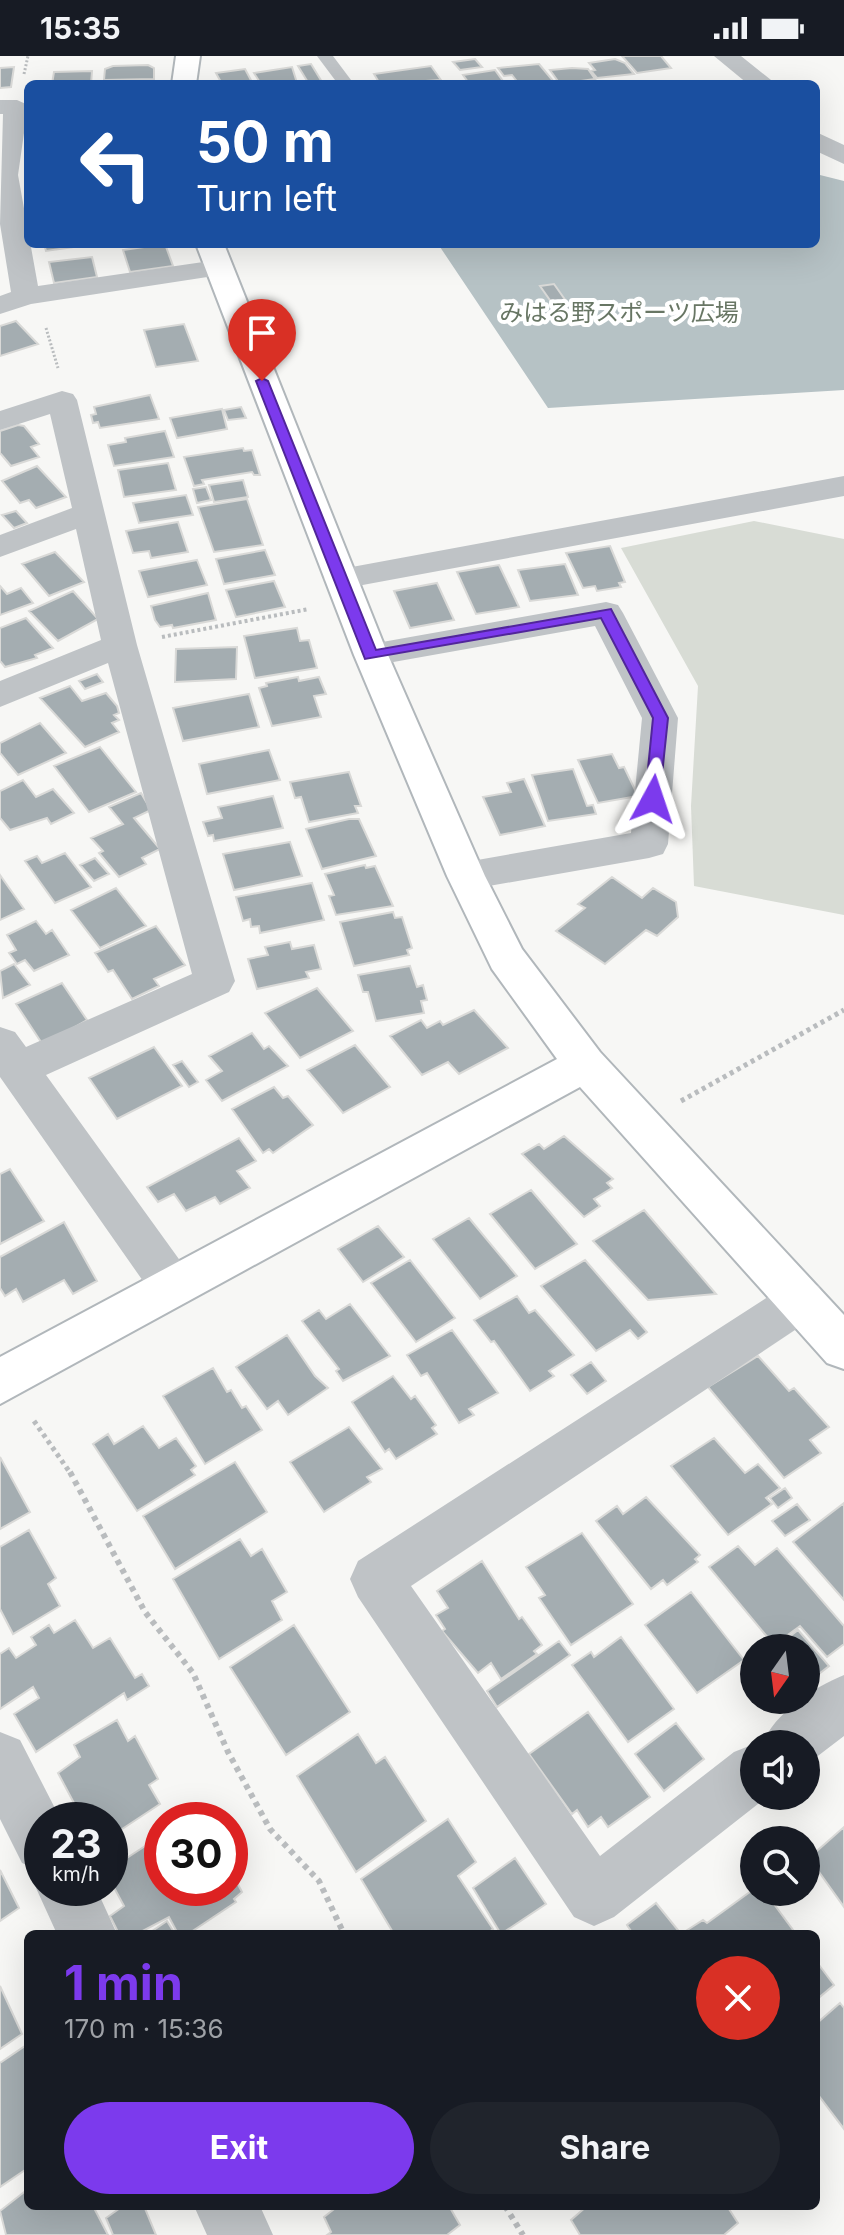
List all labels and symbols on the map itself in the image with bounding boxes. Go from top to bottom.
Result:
park label: みはる野スポーツ広場 [499,298,739,327]
pin [228,299,296,381]
position arrow [611,757,695,841]
north arrow [740,1634,820,1714]
speed limit sign: 30 [144,1802,248,1906]

